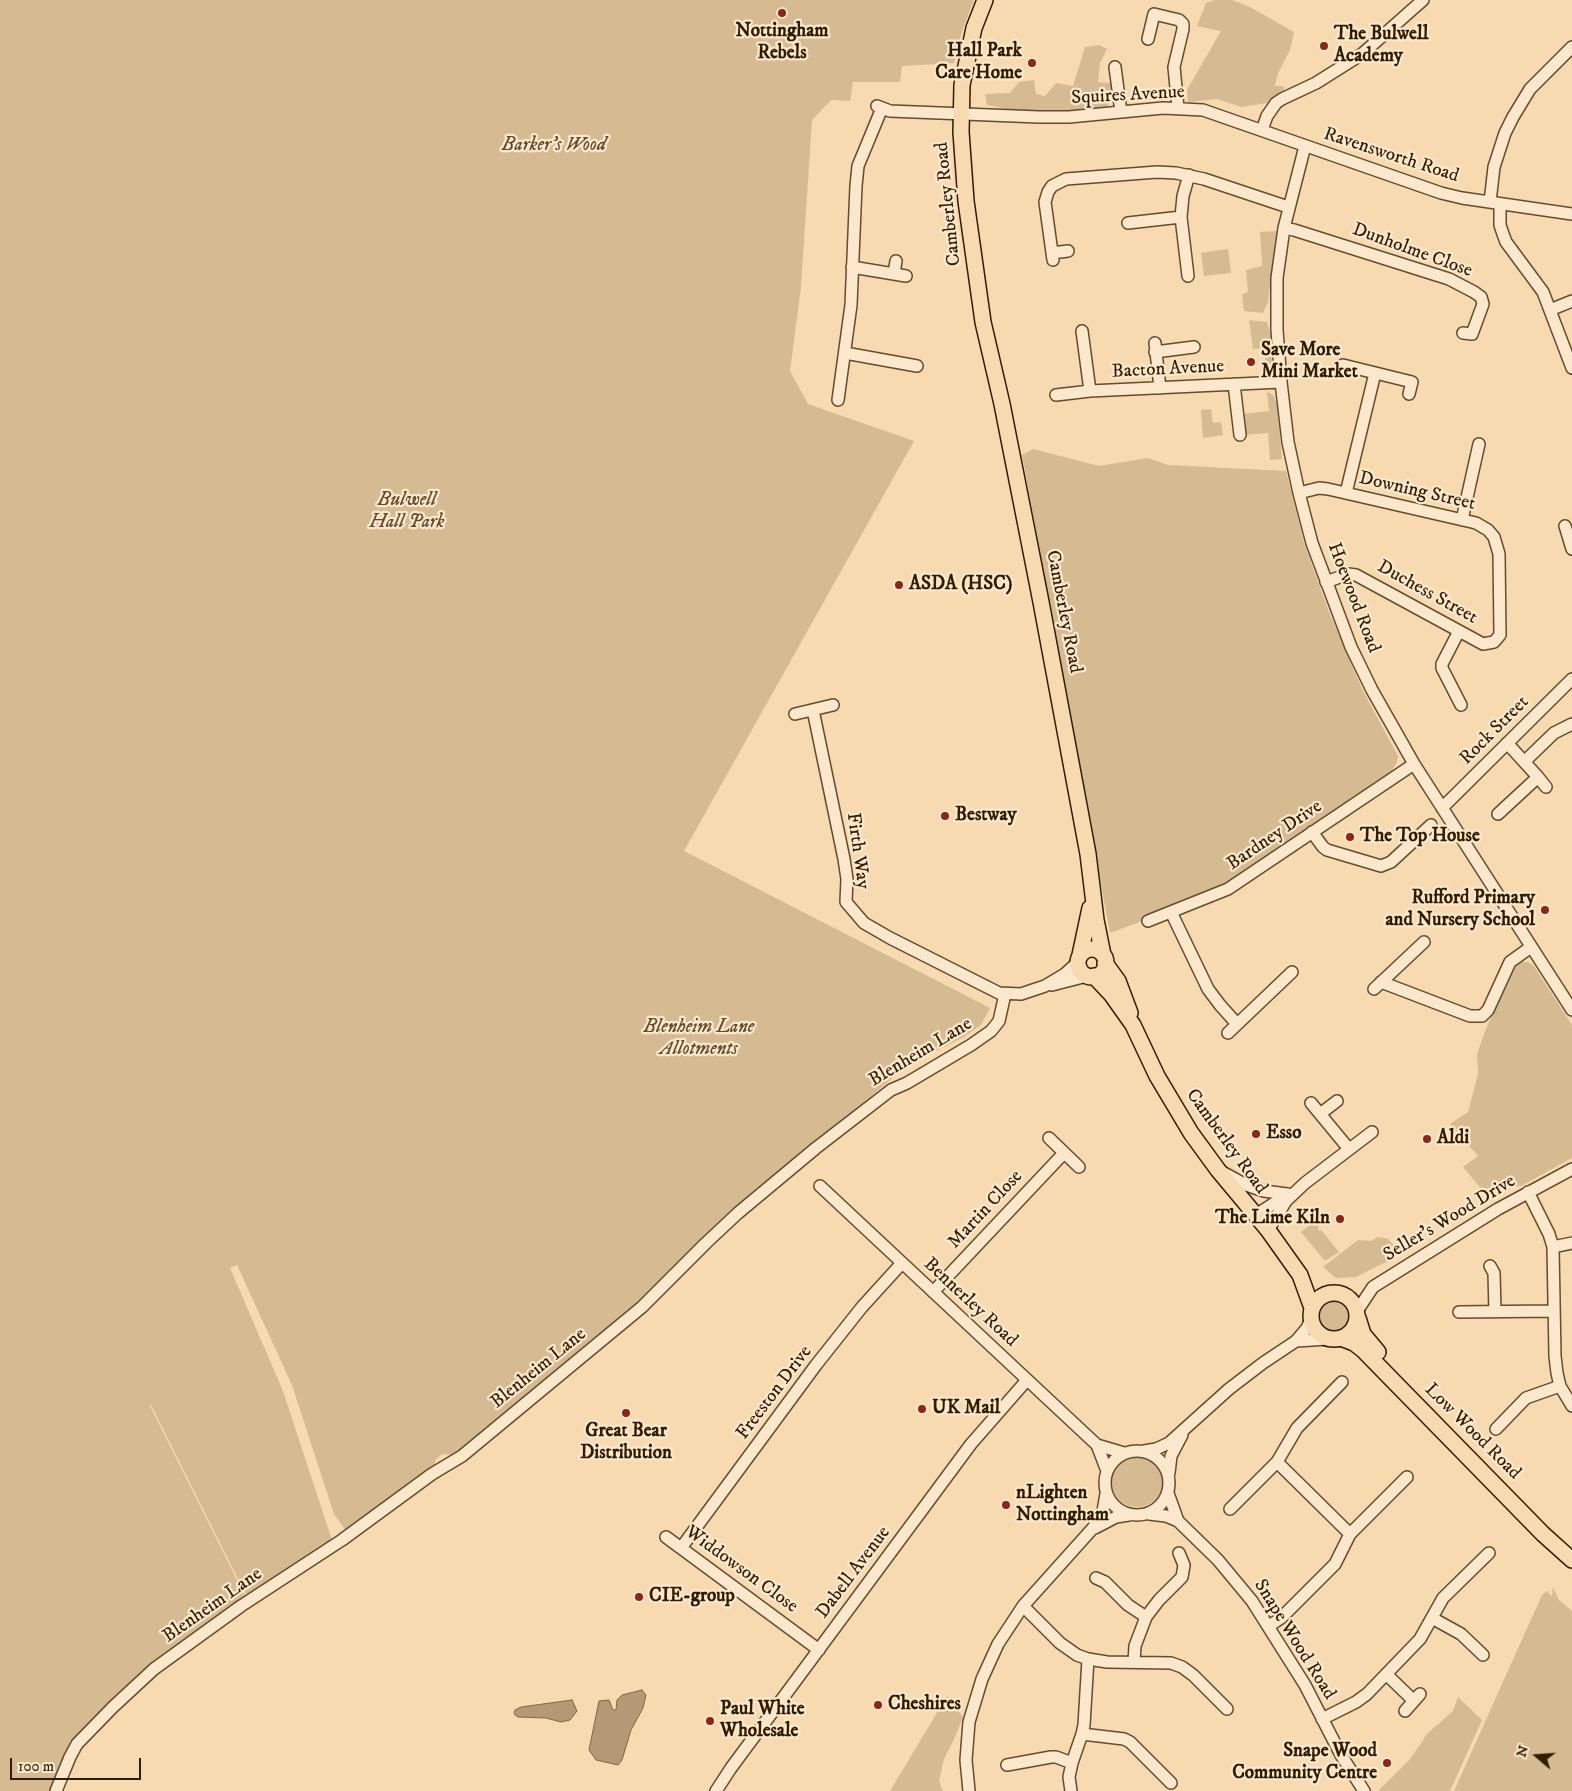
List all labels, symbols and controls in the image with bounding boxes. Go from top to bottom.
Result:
marker: Nottingham Rebels [776,7,788,19]
place label: Nottingham Rebels [735,21,829,65]
place label: The Bulwell Academy [1334,24,1428,68]
marker: The Bulwell Academy [1318,40,1330,52]
place label: Hall Park Care Home [935,41,1022,85]
marker: Hall Park Care Home [1026,57,1038,69]
street label: Squires Avenue [1071,82,1185,110]
street label: Ravensworth Road [1320,123,1462,189]
park label: Barker's Wood [502,135,606,157]
street label: Camberley Road [931,141,967,267]
street label: Dunholme Close [1349,219,1475,283]
place label: Save More Mini Market [1261,340,1358,384]
street label: Bacton Avenue [1111,356,1225,384]
marker: Save More Mini Market [1245,356,1257,368]
street label: Downing Street [1357,468,1477,516]
park label: Bulwell Hall Park [370,490,444,534]
street label: Hoewood Road [1322,540,1384,656]
street label: Camberley Road [1040,549,1086,675]
street label: Duchess Street [1373,556,1481,630]
place label: ASDA (HSC) [909,574,1012,596]
marker: ASDA (HSC) [893,579,905,591]
street label: Rock Street [1456,692,1534,770]
street label: Bardney Drive [1223,796,1327,876]
place label: Bestway [955,805,1016,827]
marker: Bestway [939,810,951,822]
street label: Firth Way [840,811,874,891]
place label: The Top House [1360,826,1480,848]
marker: The Top House [1344,831,1356,843]
place label: Rufford Primary and Nursery School [1386,888,1535,932]
marker: Rufford Primary and Nursery School [1539,904,1551,916]
street label: Blenheim Lane [865,1013,977,1093]
park label: Blenheim Lane Allotments [644,1017,754,1061]
street label: Camberley Road [1180,1085,1272,1199]
place label: Esso [1266,1123,1301,1145]
marker: Esso [1250,1128,1262,1140]
place label: Aldi [1437,1128,1469,1150]
marker: Aldi [1421,1133,1433,1145]
street label: Martin Close [944,1166,1028,1254]
street label: Seller's Wood Drive [1380,1171,1520,1267]
place label: The Lime Kiln [1215,1208,1330,1230]
marker: The Lime Kiln [1334,1213,1346,1225]
street label: Bennerley Road [918,1254,1022,1352]
street label: Blenheim Lane [487,1324,591,1414]
street label: Freeston Drive [732,1342,818,1444]
street label: Low Wood Road [1419,1379,1525,1485]
place label: UK Mail [932,1398,1000,1420]
marker: UK Mail [916,1403,928,1415]
marker: Great Bear Distribution [620,1407,632,1419]
place label: Great Bear Distribution [580,1421,672,1465]
place label: nLighten Nottingham [1016,1483,1109,1527]
marker: nLighten Nottingham [1000,1499,1012,1511]
street label: Widdowson Close [680,1521,802,1619]
street label: Dabell Avenue [812,1523,896,1623]
street label: Blenheim Lane [159,1563,267,1649]
street label: Snape Wood Road [1248,1576,1340,1704]
place label: CIE-group [649,1586,735,1608]
marker: CIE-group [633,1591,645,1603]
place label: Cheshires [888,1694,961,1716]
place label: Paul White Wholesale [720,1699,805,1743]
marker: Cheshires [872,1699,884,1711]
marker: Paul White Wholesale [704,1715,716,1727]
north arrow [1512,1731,1562,1781]
place label: Snape Wood Community Centre [1232,1741,1377,1785]
text: N [1512,1743,1533,1760]
scale bar [12,1748,144,1780]
text: 100 m [18,1757,54,1776]
marker: Snape Wood Community Centre [1381,1757,1393,1769]

